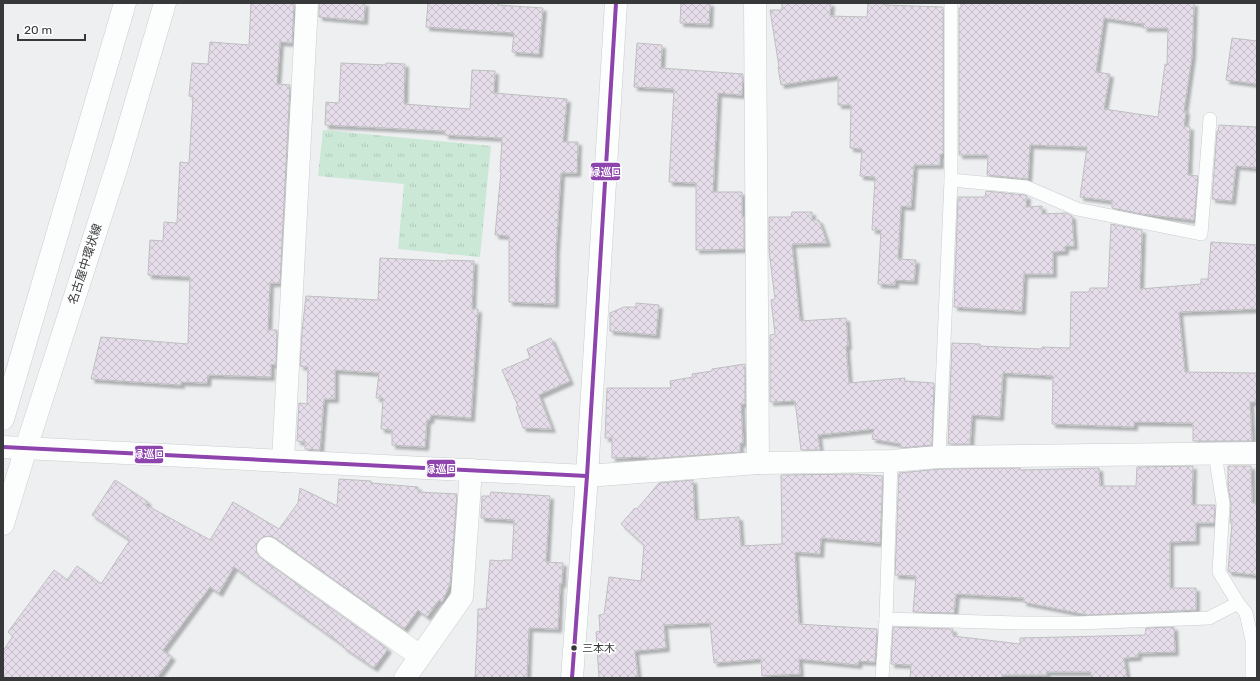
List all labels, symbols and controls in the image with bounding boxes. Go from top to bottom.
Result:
scale bar [18,16,85,42]
text: 20 m [24,23,52,37]
line badge: 緑巡回 [590,162,621,181]
text: 緑巡回 [590,166,623,179]
street label: 名古屋中環状線 [65,222,105,306]
line badge: 緑巡回 [134,445,164,464]
text: 緑巡回 [133,448,166,461]
line badge: 緑巡回 [426,459,456,478]
text: 緑巡回 [425,463,458,476]
place label: 三本木 [582,642,615,655]
marker: 三本木 [569,643,579,653]

